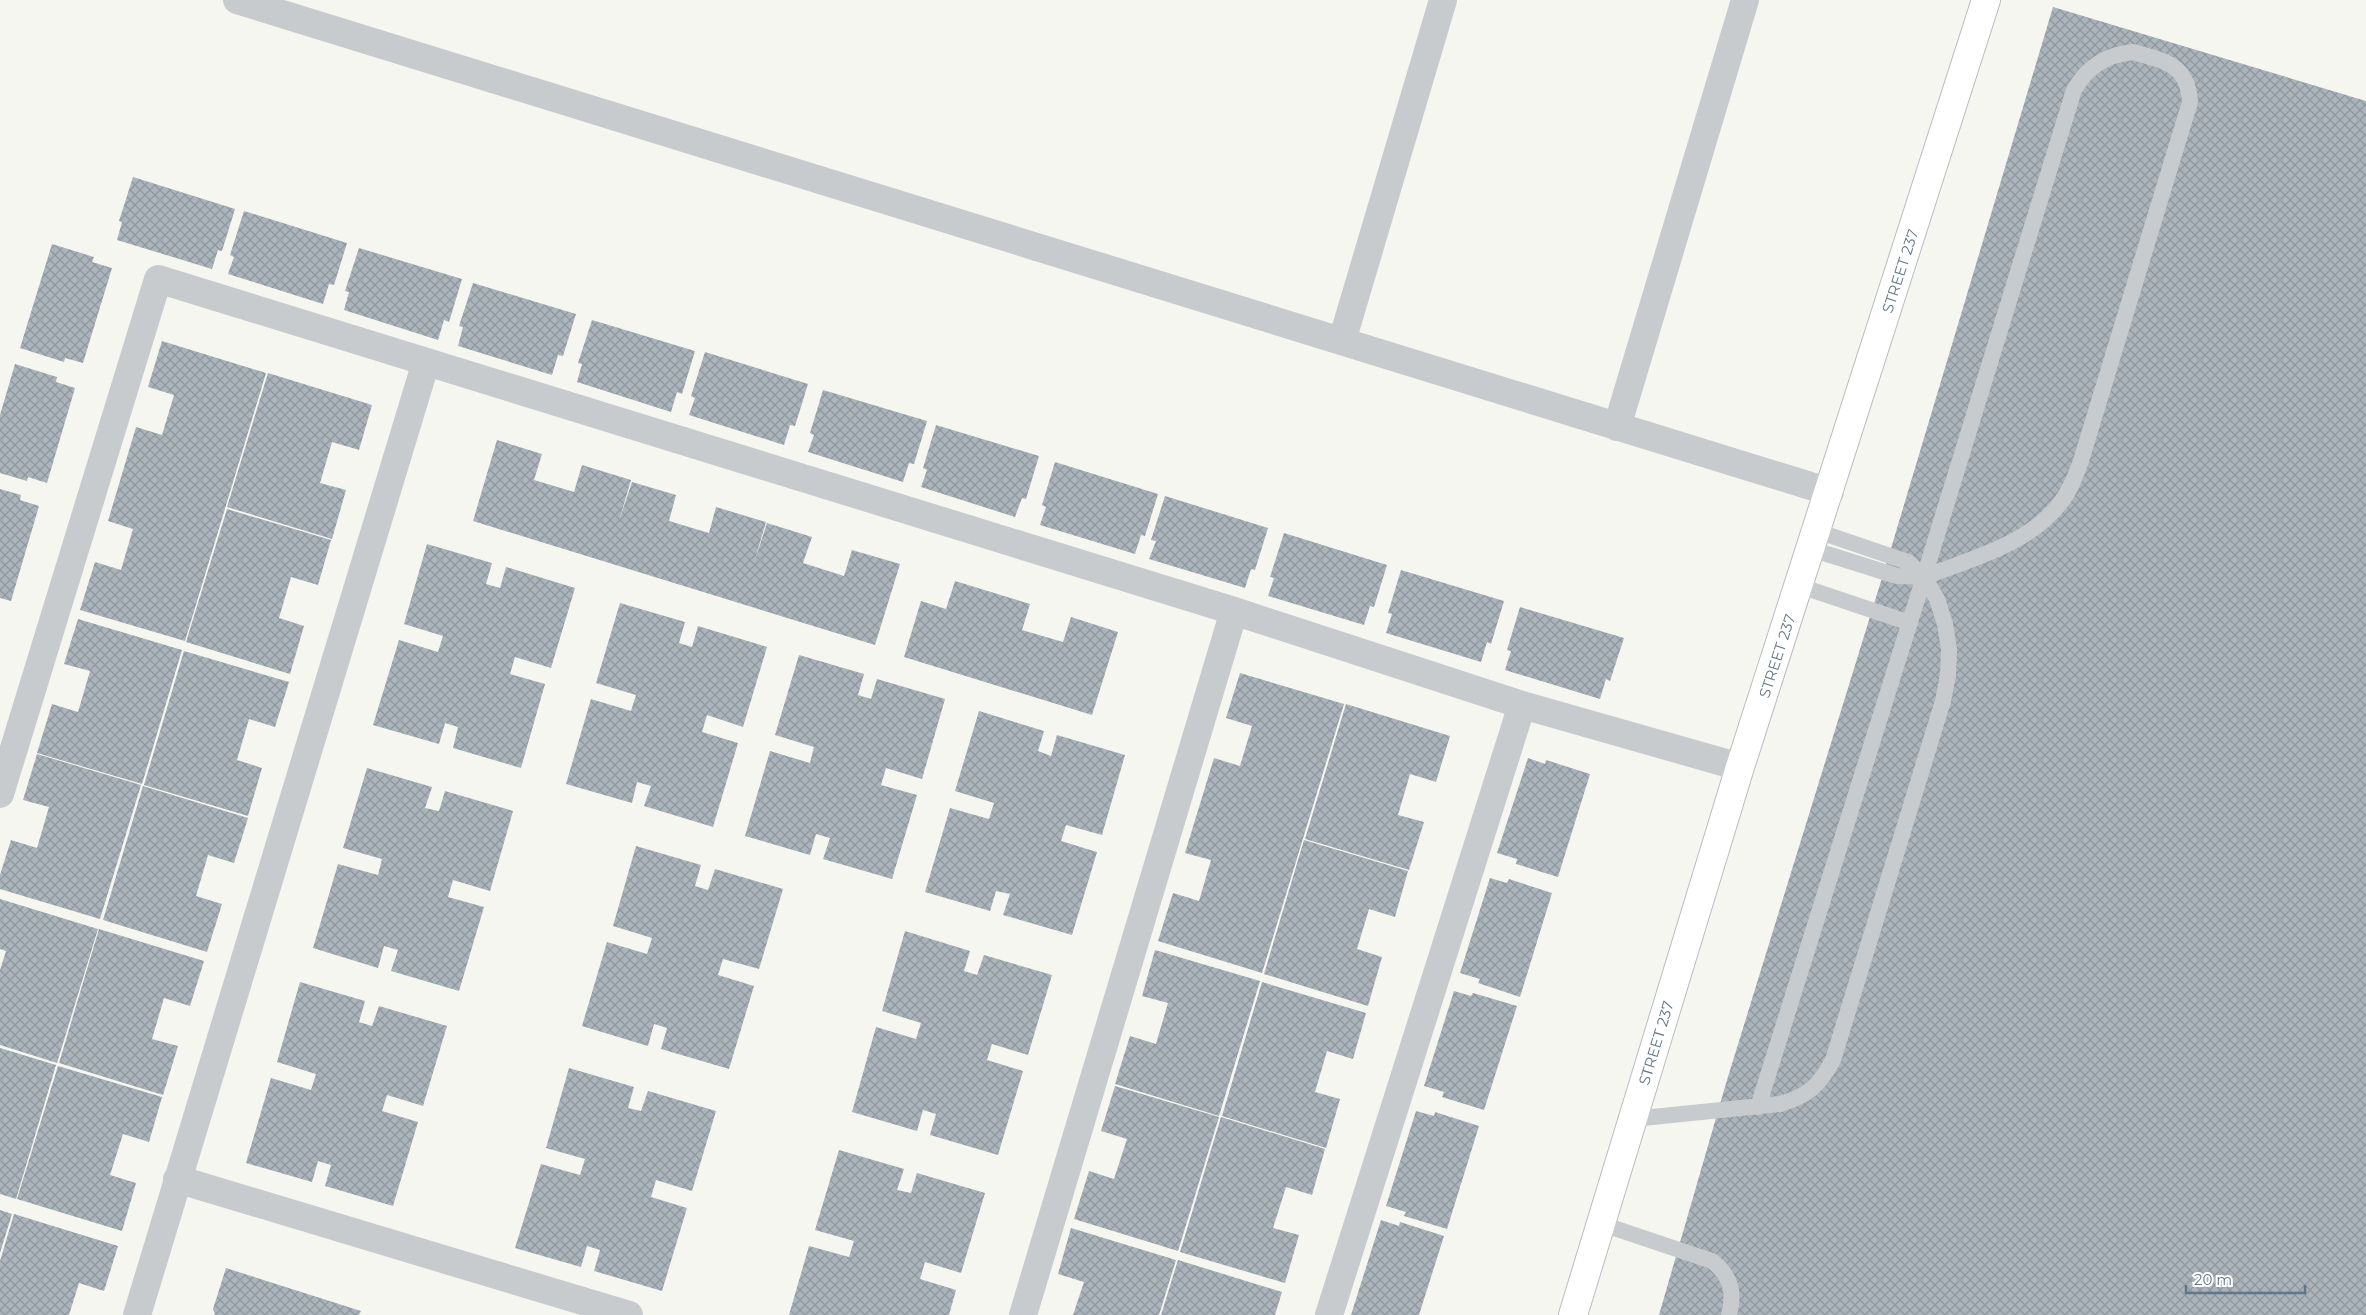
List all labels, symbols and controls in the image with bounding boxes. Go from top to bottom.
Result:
street label: STREET 237 [1878,227,1922,315]
street label: STREET 237 [1755,612,1799,700]
street label: STREET 237 [1634,999,1678,1087]
scale bar [2186,1262,2305,1294]
text: 20 m [2194,1270,2232,1289]

